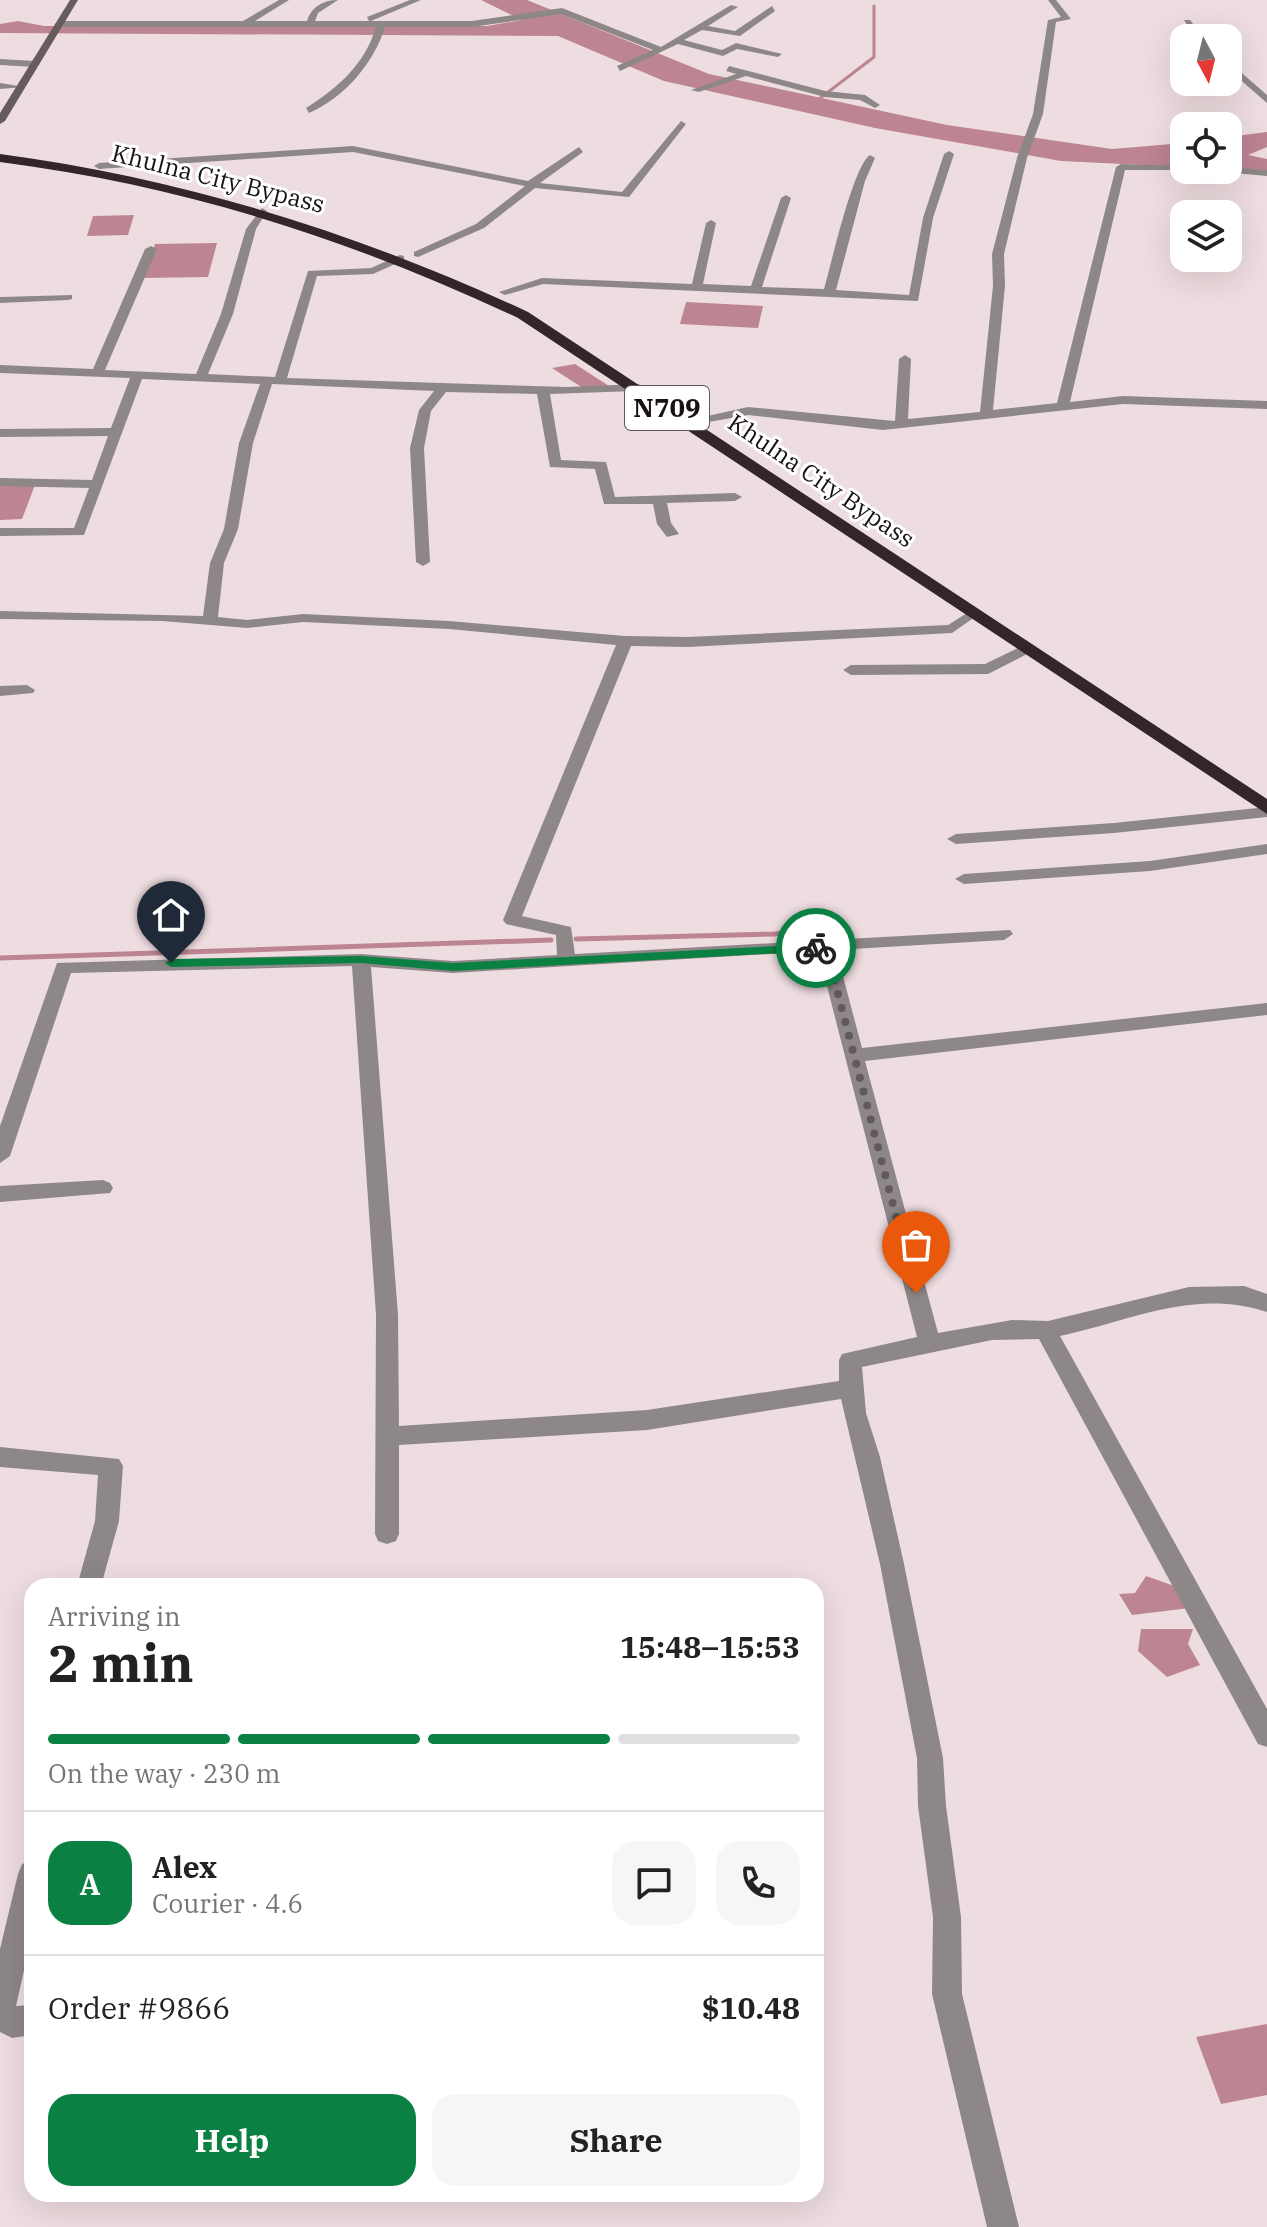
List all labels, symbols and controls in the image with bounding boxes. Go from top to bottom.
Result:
north arrow [1170,24,1242,96]
map controls [1170,24,1242,272]
button: locate [1170,112,1242,184]
street label: Khulna City Bypass [109,136,328,220]
button: layers [1170,200,1242,272]
road number: N709 [625,386,709,430]
street label: Khulna City Bypass [722,406,921,554]
pin [137,881,205,963]
icon: home [149,893,193,937]
courier [776,908,856,988]
icon: bike [794,926,838,970]
pin [882,1211,950,1293]
icon: bag [894,1223,938,1267]
text: Arriving in [48,1599,181,1633]
text: 15:48–15:53 [620,1627,800,1666]
text: 2 min [48,1629,194,1696]
text: On the way · 230 m [48,1756,281,1790]
button: chat [612,1841,696,1925]
button: phone [716,1841,800,1925]
text: Alex [152,1847,217,1886]
text: A [80,1864,100,1903]
text: Courier · 4.6 [152,1886,303,1920]
text: Order #9866 [48,1988,230,2027]
text: $10.48 [702,1988,800,2027]
button: Help [48,2094,416,2186]
button: Share [432,2094,800,2186]

